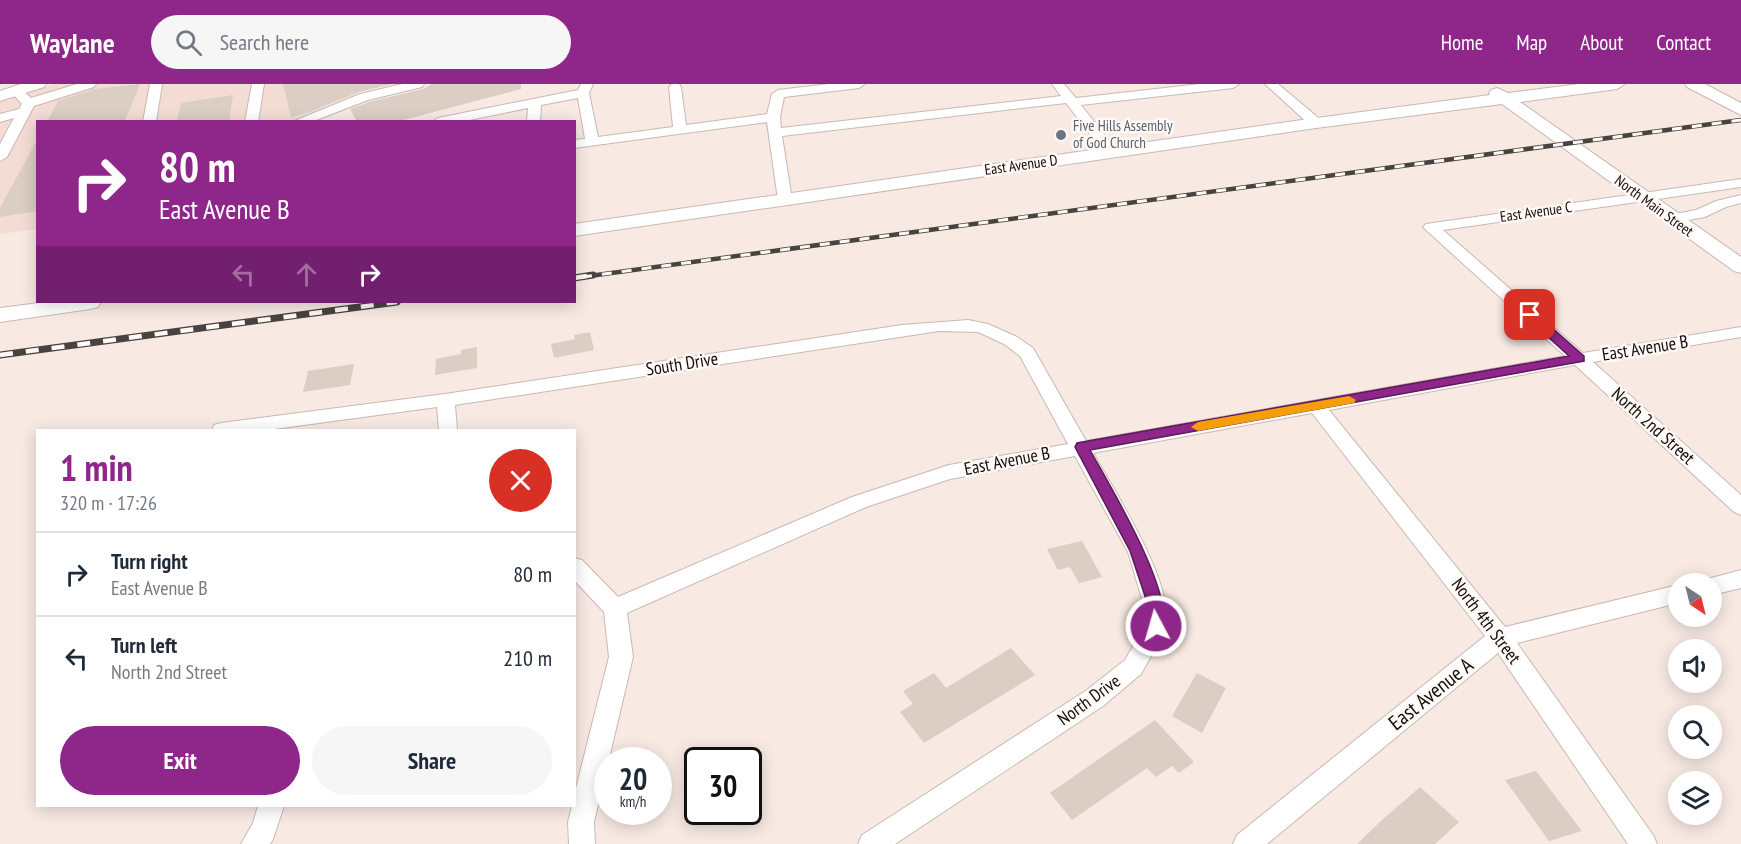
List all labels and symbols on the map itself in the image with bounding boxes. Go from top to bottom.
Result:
place label: Five Hills Assembly of God Church [1073,116,1173,152]
marker: Five Hills Assembly of God Church [1054,128,1068,142]
street label: East Avenue D [983,150,1059,179]
street label: North Main Street [1611,171,1697,240]
street label: East Avenue C [1499,197,1573,226]
pin [1504,289,1555,340]
street label: East Avenue B [1600,329,1690,366]
street label: South Drive [644,346,720,381]
street label: North 2nd Street [1607,382,1700,469]
street label: East Avenue B [962,441,1052,480]
street label: North 4th Street [1447,573,1526,668]
north arrow [1668,573,1722,627]
position arrow [1124,594,1188,658]
street label: East Avenue A [1383,651,1479,736]
street label: North Drive [1053,669,1125,730]
speed limit sign: 30 [684,747,762,825]

